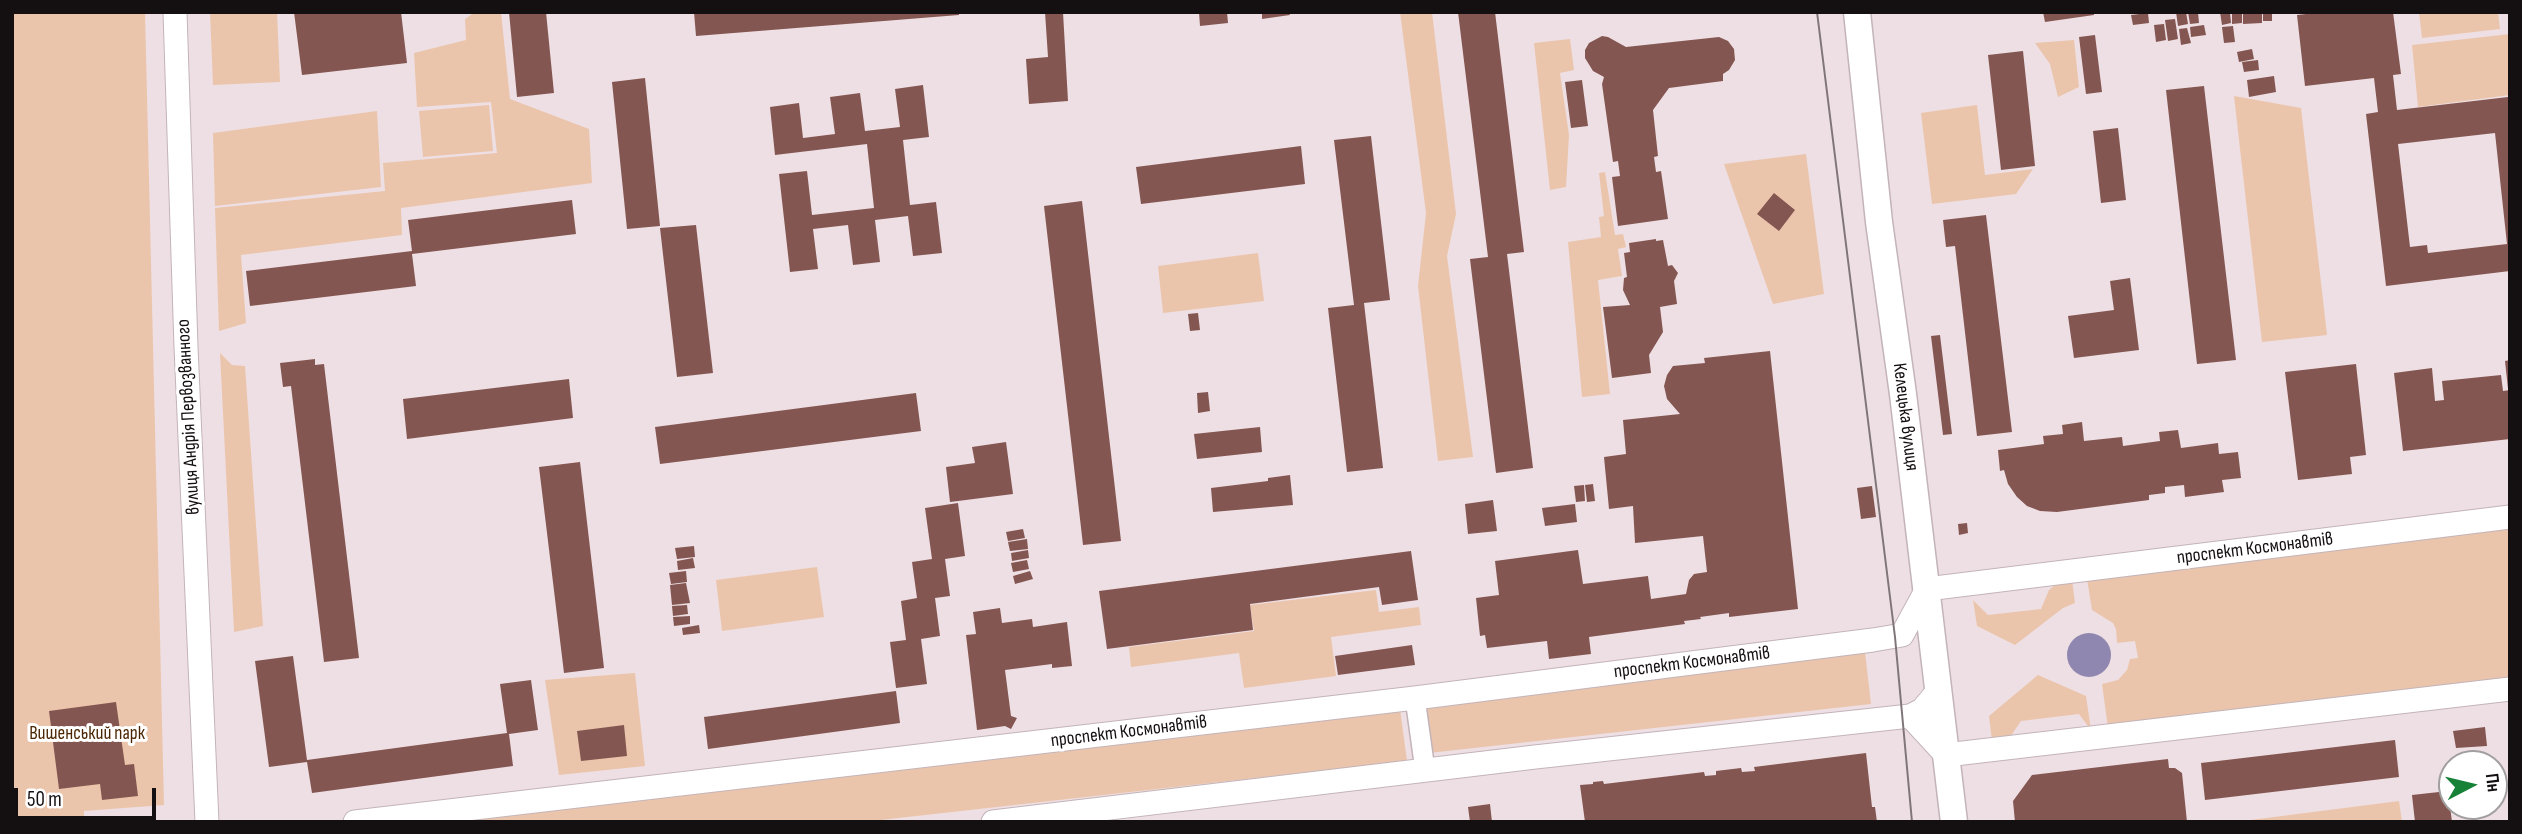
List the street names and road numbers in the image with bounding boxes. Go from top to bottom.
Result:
street label: вулиця Андрія Первозванного [172,319,206,515]
street label: Келецька вулиця [1887,362,1923,472]
street label: проспект Космонавтів [2176,528,2334,570]
street label: проспект Космонавтів [1613,642,1771,684]
street label: проспект Космонавтів [1050,711,1208,753]

